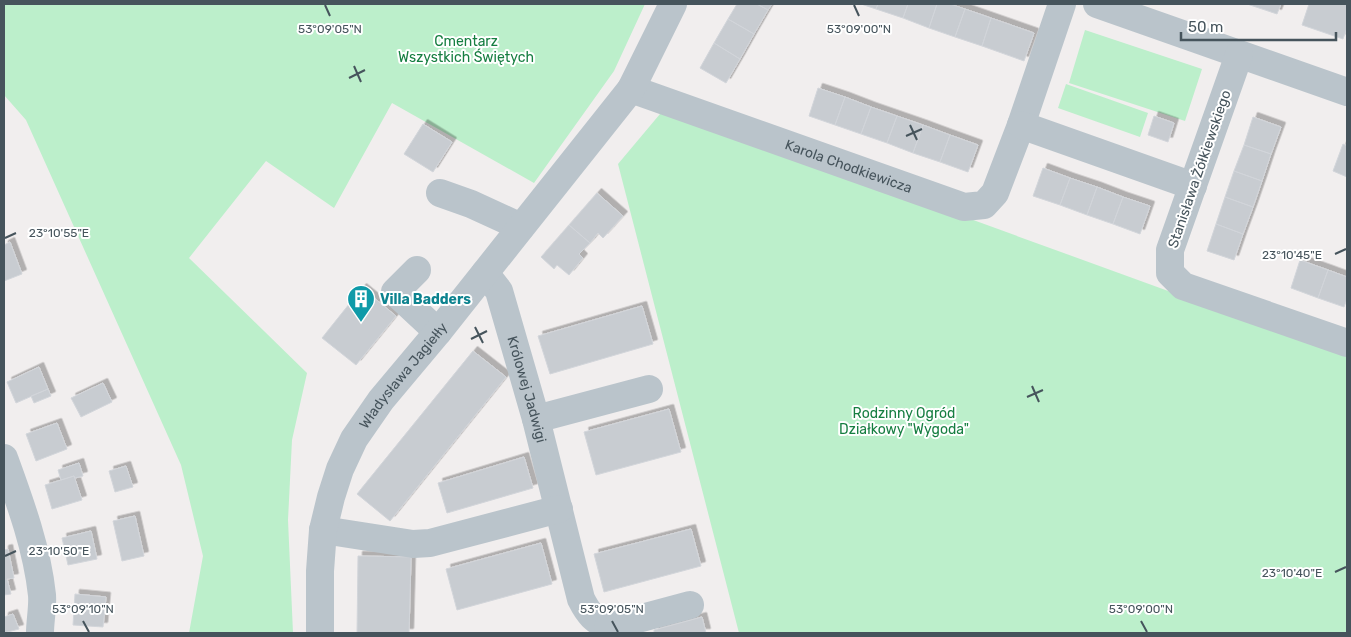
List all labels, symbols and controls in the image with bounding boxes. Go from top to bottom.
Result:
scale bar [1181,10,1336,42]
text: 50 m [1188,18,1223,36]
text: 53°09'05"N [298,22,362,36]
text: 53°09'00"N [827,22,891,36]
park label: Cmentarz Wszystkich Świętych [398,33,534,66]
street label: Stanisława Żółkiewskiego [1164,88,1235,250]
street label: Karola Chodkiewicza [783,136,914,197]
text: 23°10'55"E [29,226,89,240]
text: 23°10'45"E [1262,248,1322,262]
building icon: Villa Badders [346,284,376,323]
place label: Villa Badders [380,291,471,308]
street label: Władysława Jagiełły [356,319,451,432]
street label: Królowej Jadwigi [503,334,550,444]
park label: Rodzinny Ogród Działkowy "Wygoda" [839,405,969,438]
text: 23°10'50"E [29,544,89,558]
text: 23°10'40"E [1262,566,1322,580]
text: 53°09'10"N [52,602,114,616]
text: 53°09'05"N [580,602,644,616]
text: 53°09'00"N [1109,602,1173,616]

